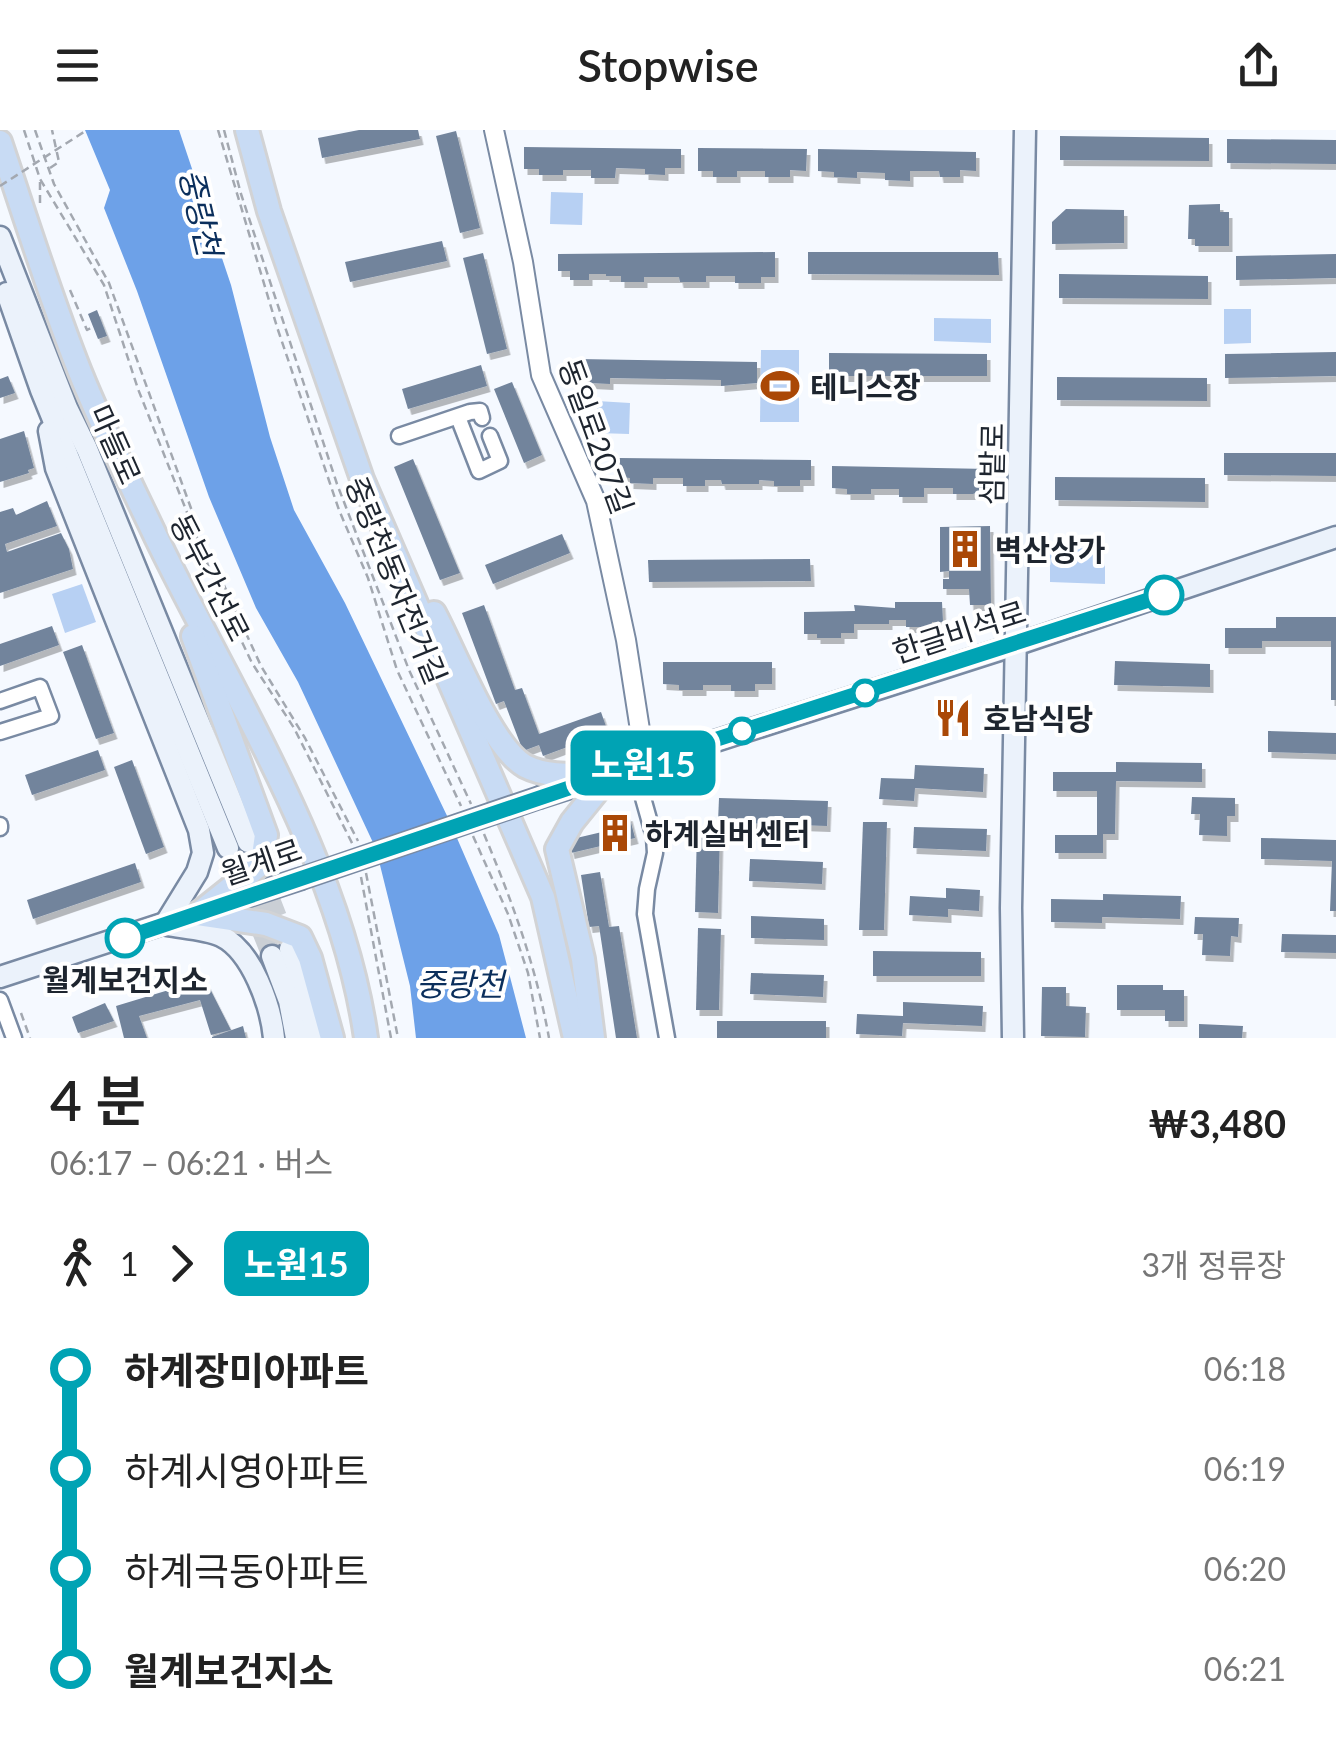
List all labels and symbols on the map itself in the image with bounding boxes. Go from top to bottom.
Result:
water label: 중랑천 [172,165,231,263]
street label: 동일로207길 [552,353,642,519]
sports icon: 테니스장 [759,365,801,407]
place label: 테니스장 [810,368,921,404]
street label: 마들로 [83,399,149,489]
street label: 섬밭로 [972,422,1010,506]
street label: 중랑천동자전거길 [339,471,455,689]
street label: 동부간선로 [164,507,258,647]
building icon: 벽산상가 [944,528,986,570]
place label: 벽산상가 [995,531,1105,567]
unlabelled marker [1145,576,1183,614]
street label: 한글비석로 [888,593,1030,669]
unlabelled marker [852,680,878,706]
restaurant icon: 호남식당 [932,697,974,739]
place label: 호남식당 [983,700,1093,736]
unlabelled marker [729,718,755,744]
line badge: 노원15 [573,730,713,796]
building icon: 하계실버센터 [594,812,636,854]
place label: 하계실버센터 [645,815,811,851]
street label: 월계로 [216,831,306,891]
marker: 월계보건지소 [106,919,144,957]
place label: 월계보건지소 [42,961,208,997]
water label: 중랑천 [416,964,508,1003]

